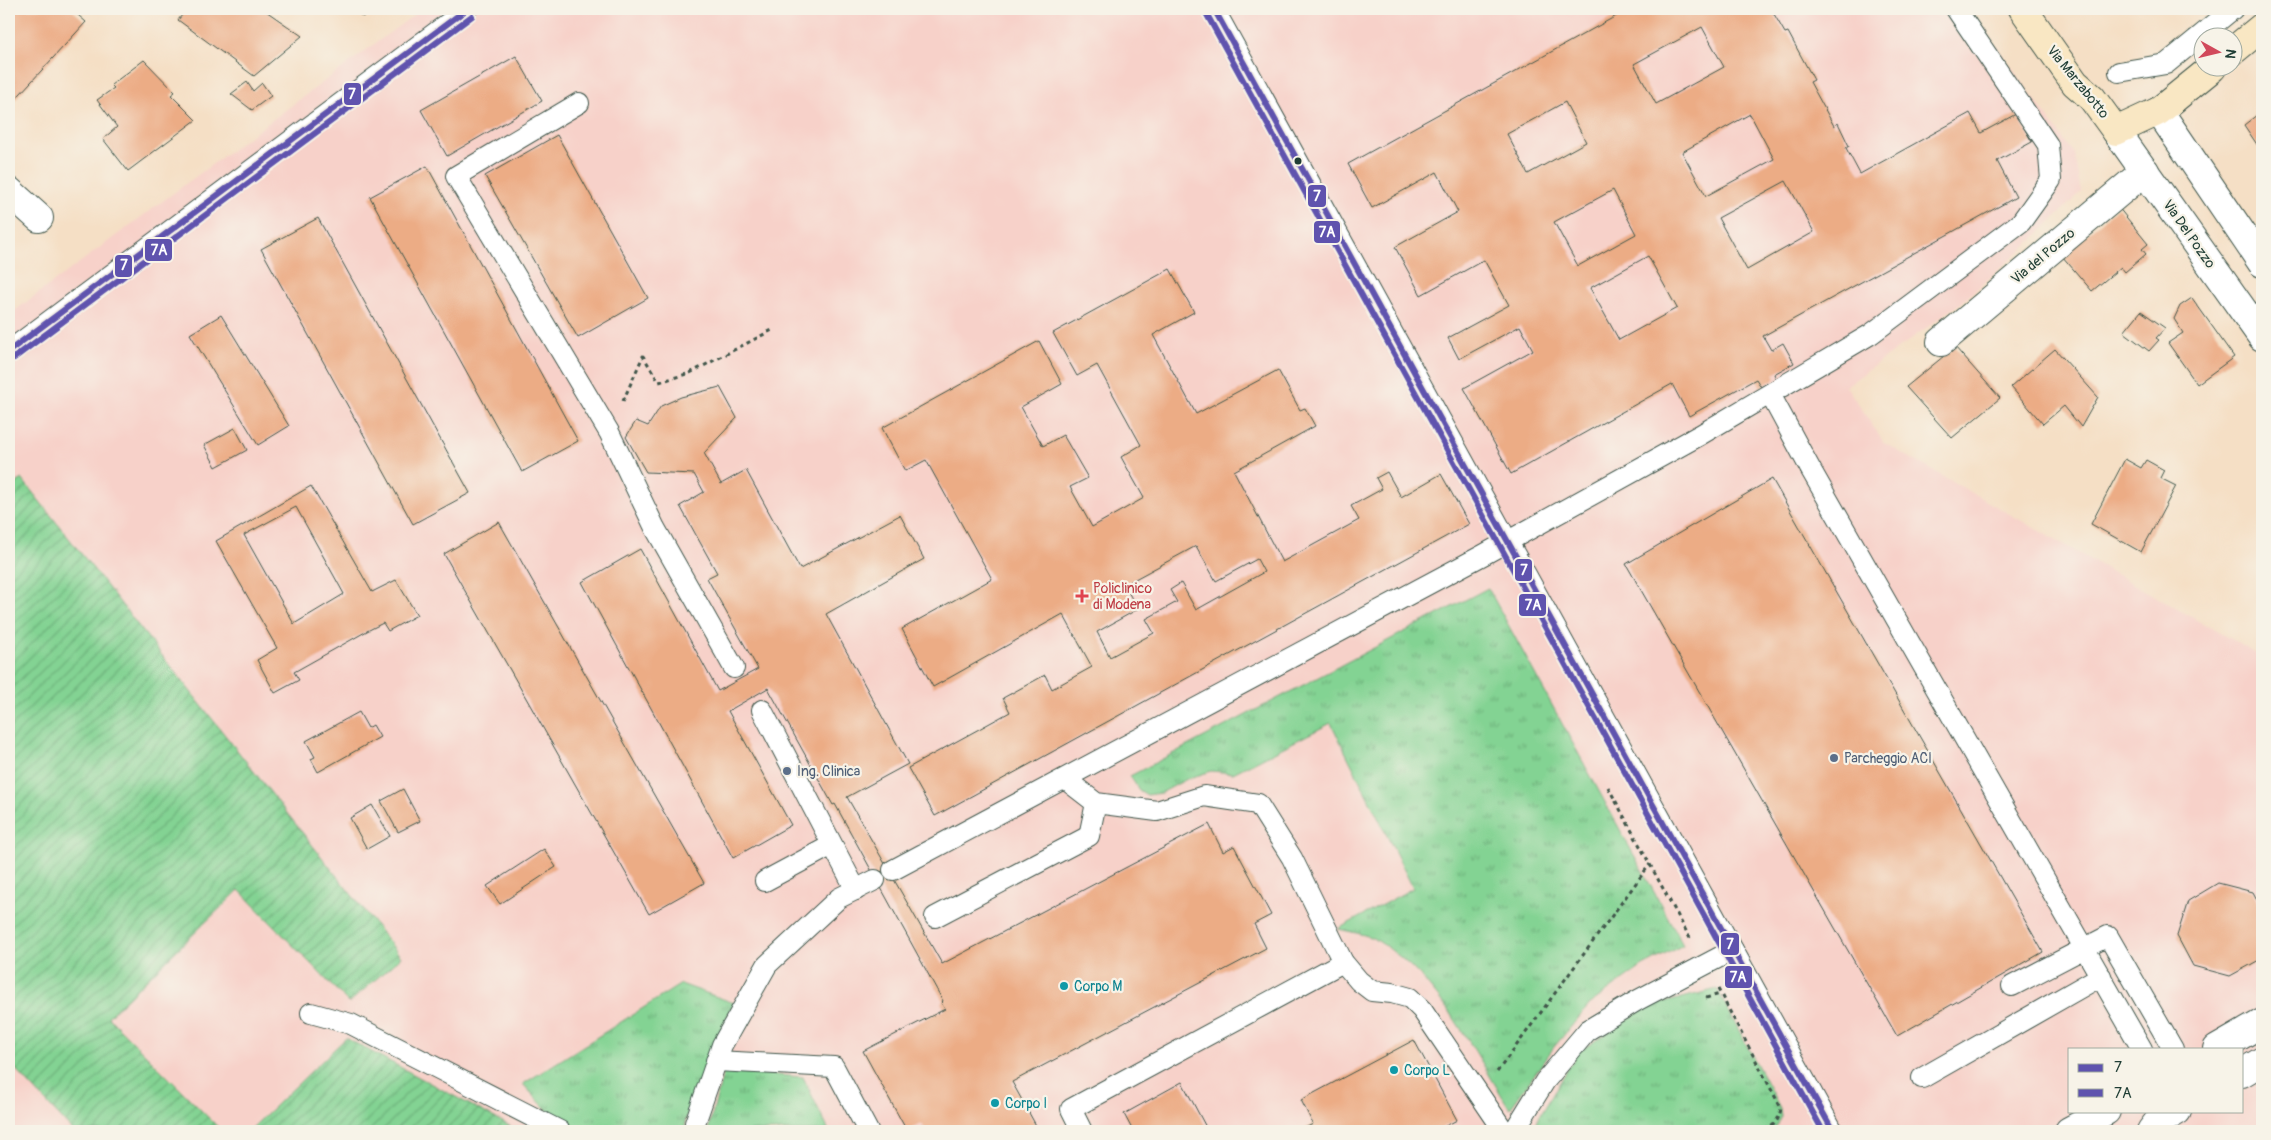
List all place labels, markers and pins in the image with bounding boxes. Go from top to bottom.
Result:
unlabelled marker [1293,156,1303,166]
place label: Policlinico di Modena [1093,580,1152,613]
marker: Policlinico di Modena [1075,589,1089,603]
place label: Parcheggio ACI [1844,750,1932,767]
marker: Parcheggio ACI [1828,752,1840,764]
place label: Ing. Clinica [797,763,860,780]
marker: Ing. Clinica [781,765,793,777]
place label: Corpo M [1074,978,1122,995]
marker: Corpo M [1058,980,1070,992]
place label: Corpo L [1404,1062,1450,1079]
marker: Corpo L [1388,1064,1400,1076]
place label: Corpo I [1005,1095,1047,1112]
marker: Corpo I [989,1097,1001,1109]

